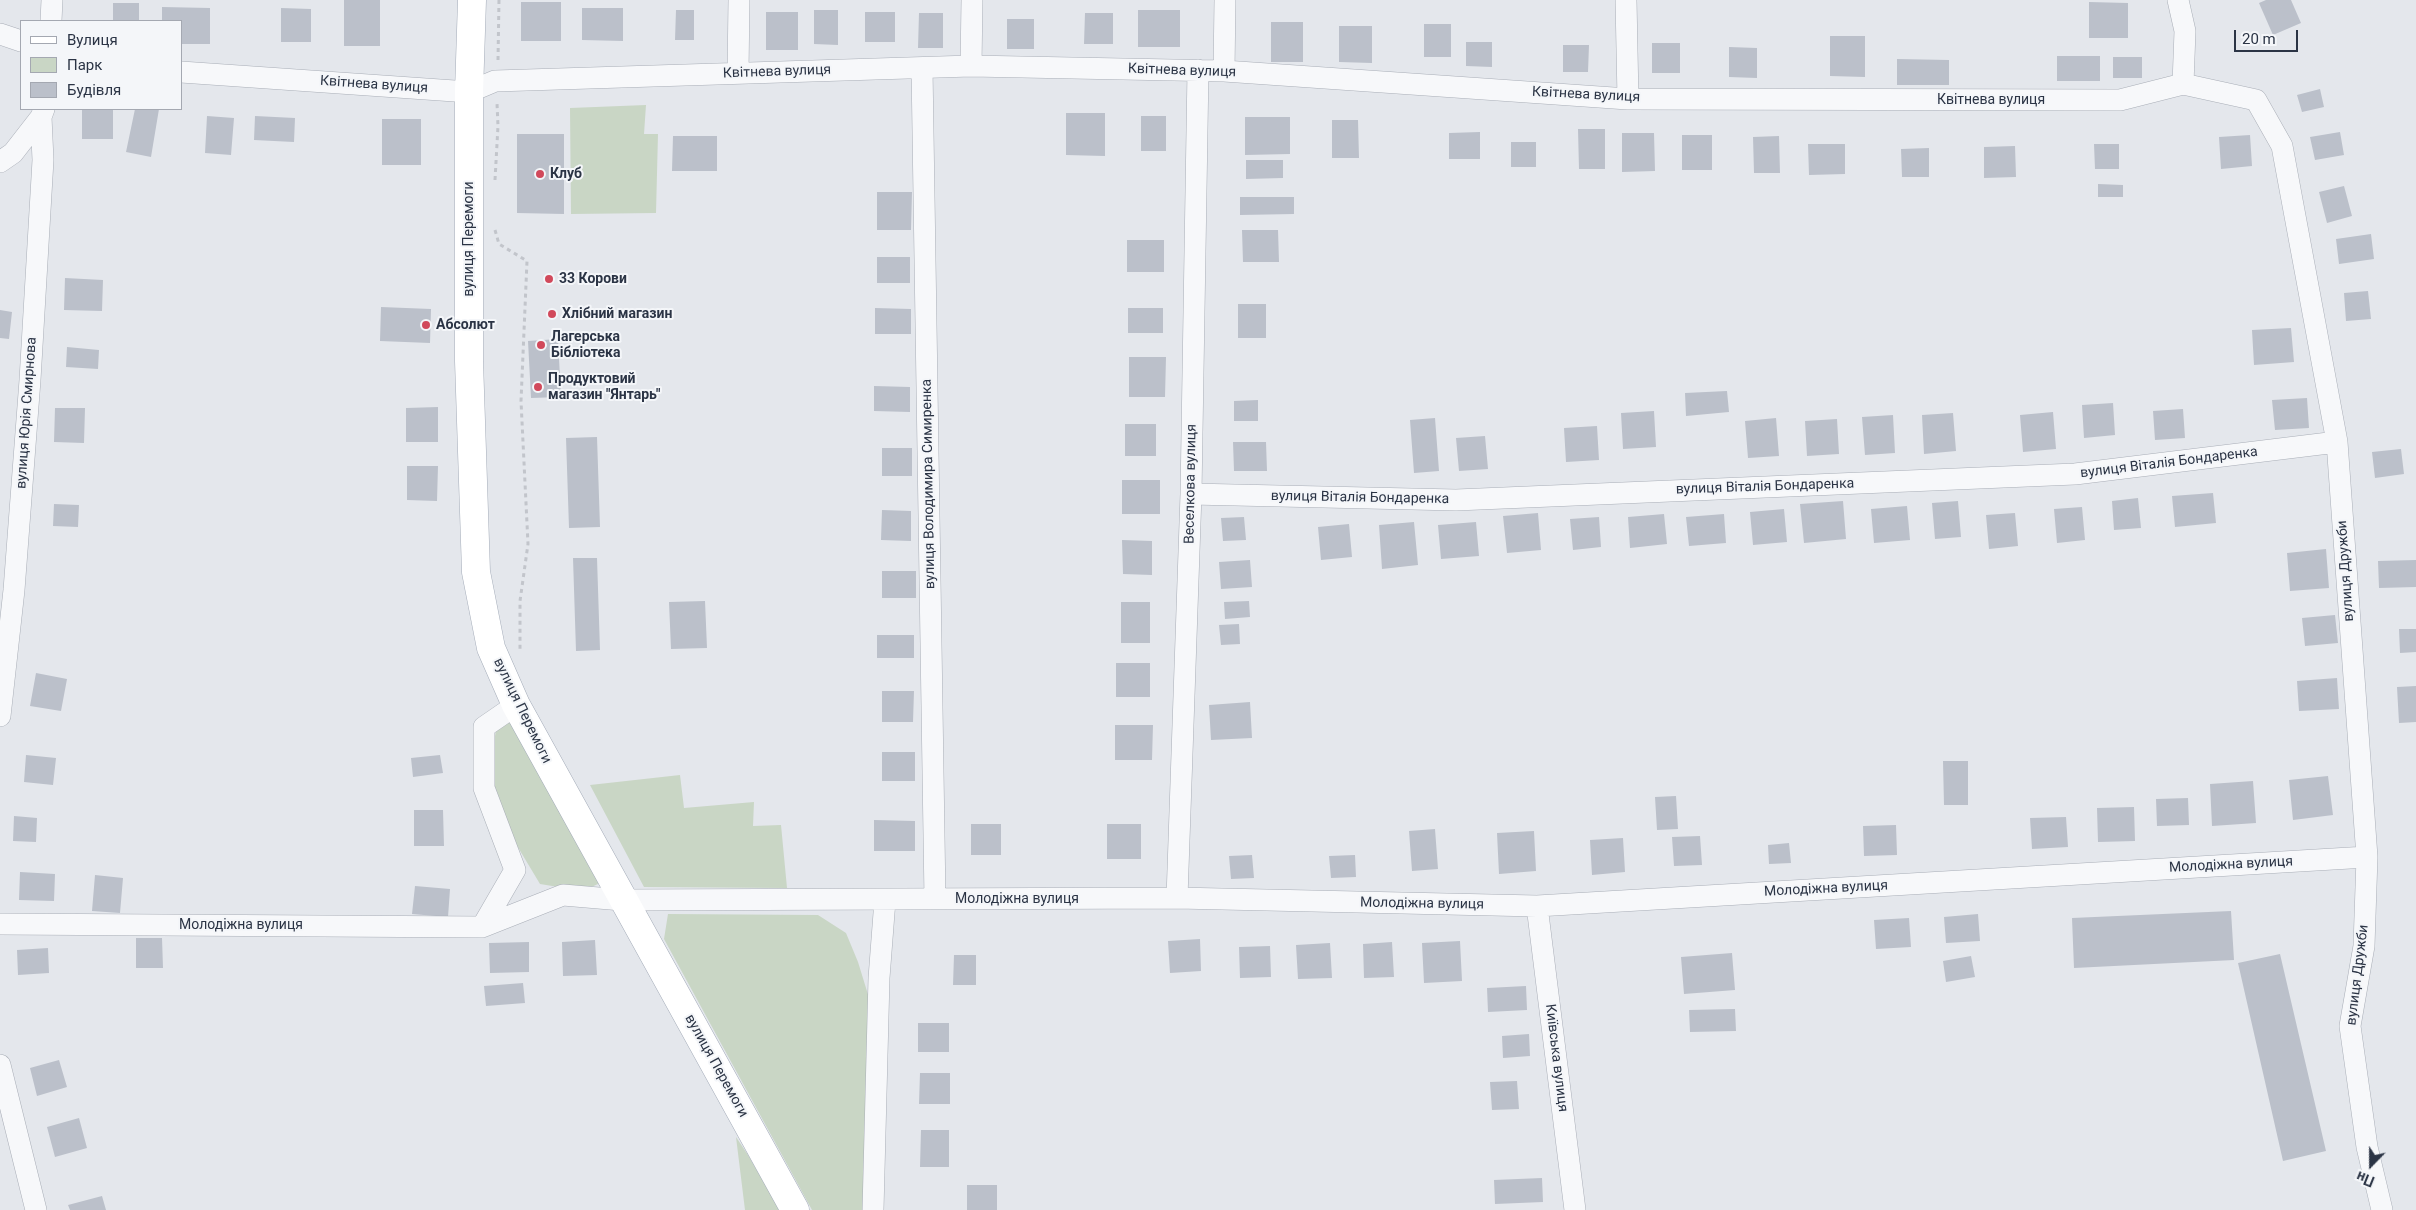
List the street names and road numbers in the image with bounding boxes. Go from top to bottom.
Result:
street label: Квітнева вулиця [1128,61,1236,81]
street label: Квітнева вулиця [723,62,831,82]
street label: Квітнева вулиця [319,73,429,97]
street label: Квітнева вулиця [1532,84,1640,106]
street label: Квітнева вулиця [1937,92,2045,108]
street label: вулиця Перемоги [461,181,477,297]
street label: вулиця Юрія Смирнова [13,337,41,489]
street label: вулиця Володимира Симиренка [919,379,939,589]
street label: Веселкова вулиця [1182,424,1200,544]
street label: вулиця Віталія Бондаренка [2079,444,2259,482]
street label: вулиця Віталія Бондаренка [1676,475,1854,499]
street label: вулиця Віталія Бондаренка [1271,488,1449,508]
street label: вулиця Дружби [2334,520,2358,622]
street label: вулиця Перемоги [489,656,555,766]
street label: Молодіжна вулиця [2169,853,2293,877]
street label: Молодіжна вулиця [1764,877,1888,901]
street label: Молодіжна вулиця [955,891,1079,907]
street label: Молодіжна вулиця [1360,895,1484,913]
street label: Молодіжна вулиця [179,917,303,933]
street label: вулиця Дружби [2343,924,2373,1026]
street label: Київська вулиця [1541,1003,1571,1113]
street label: вулиця Перемоги [681,1012,751,1120]

